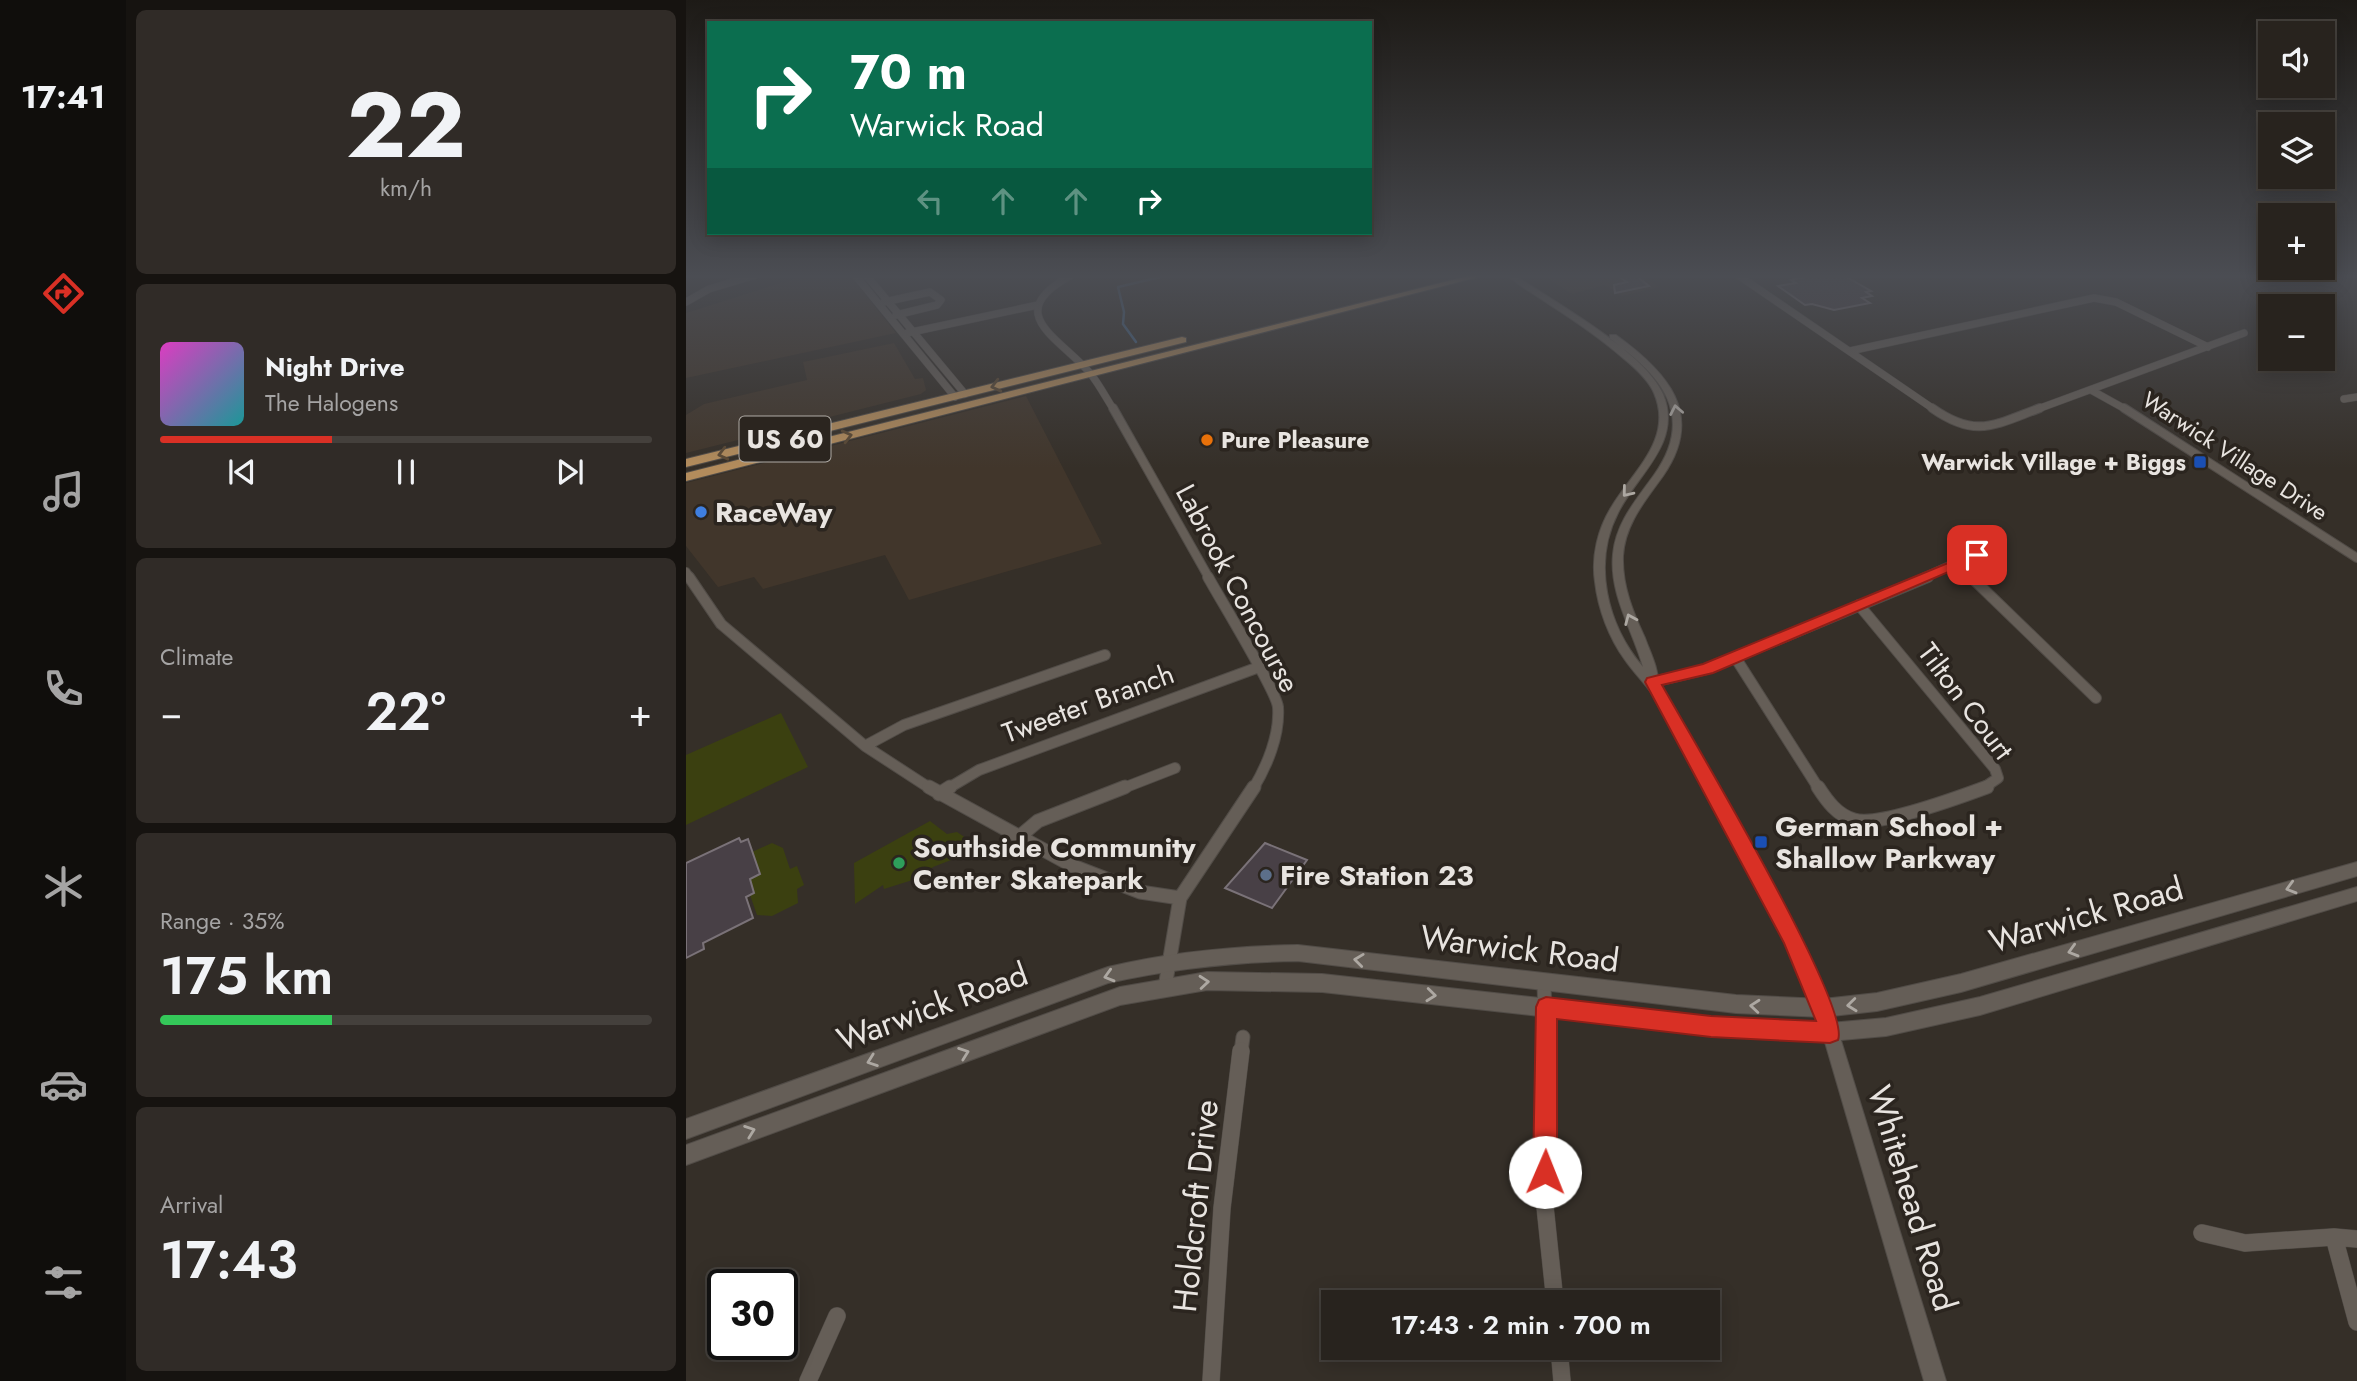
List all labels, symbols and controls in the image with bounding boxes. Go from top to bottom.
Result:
map controls [2258,21,2335,371]
button: sound [2258,21,2335,98]
text: 70 m [850,37,967,107]
icon: right [735,49,826,140]
text: 22 [346,60,466,191]
text: 17:41 [21,74,105,120]
text: Warwick Road [850,102,1044,148]
button: layers [2258,112,2335,189]
text: km/h [380,171,432,205]
icon: left [911,182,949,220]
icon: ahead [984,182,1022,220]
icon: ahead [1057,182,1095,220]
icon: right [1130,182,1168,220]
button: + [2258,203,2335,280]
icon: directions [39,269,88,318]
button: − [2258,294,2335,371]
text: Night Drive [265,348,405,386]
one-way arrow [990,378,1002,392]
street label: Warwick Village Drive [2135,383,2335,529]
text: The Halogens [265,386,398,420]
one-way arrow [1669,404,1684,416]
road number: US 60 [740,416,830,462]
place label: Pure Pleasure [1221,423,1369,457]
one-way arrow [841,430,853,444]
marker: Pure Pleasure [1199,432,1215,448]
place label: Warwick Village + Biggs [1921,445,2186,479]
one-way arrow [717,446,729,460]
icon: previous [223,453,261,491]
icon: pause [387,453,425,491]
icon: next [551,453,589,491]
marker: Warwick Village + Biggs [2192,454,2208,470]
icon: music [39,467,88,516]
street label: Labrook Concourse [1165,477,1310,700]
one-way arrow [1623,483,1635,496]
place label: RaceWay [715,492,833,533]
marker: RaceWay [693,504,709,520]
pin [1947,525,2007,585]
icon: arrive [1958,536,1996,574]
one-way arrow [1624,613,1638,625]
street label: Tilton Court [1908,634,2023,769]
text: Climate [160,640,233,674]
street label: Tweeter Branch [996,653,1180,754]
icon: phone [39,664,88,713]
text: 22° [365,674,446,750]
text: − [160,685,182,740]
text: + [629,685,652,740]
place label: German School + Shallow Parkway [1775,806,2003,879]
place label: Southside Community Center Skatepark [913,827,1196,900]
marker: German School + Shallow Parkway [1753,834,1769,850]
marker: Southside Community Center Skatepark [891,855,907,871]
place label: Fire Station 23 [1280,855,1474,896]
icon: climate [39,862,88,911]
street label: Warwick Road [1984,864,2189,965]
marker: Fire Station 23 [1258,867,1274,883]
one-way arrow [2286,880,2298,895]
text: Range · 35% [160,904,284,938]
street label: Warwick Road [1418,913,1622,984]
text: 175 km [160,938,333,1014]
one-way arrow [2067,943,2079,957]
street label: Warwick Road [830,950,1034,1063]
one-way arrow [1353,953,1364,968]
one-way arrow [1104,967,1116,982]
one-way arrow [1199,975,1210,990]
one-way arrow [1426,987,1437,1002]
one-way arrow [1846,997,1858,1012]
one-way arrow [1749,999,1760,1014]
one-way arrow [957,1047,969,1061]
one-way arrow [867,1053,879,1067]
icon: car [39,1060,88,1109]
street label: Whitehead Road [1856,1080,1969,1317]
street label: Holdcroft Drive [1161,1098,1230,1315]
one-way arrow [744,1126,756,1140]
position arrow [1508,1135,1582,1209]
text: Arrival [160,1188,223,1222]
text: 17:43 [160,1222,298,1298]
icon: filters [39,1258,88,1307]
speed limit sign: 30 [707,1269,798,1360]
text: 17:43 · 2 min · 700 m [1390,1306,1651,1344]

